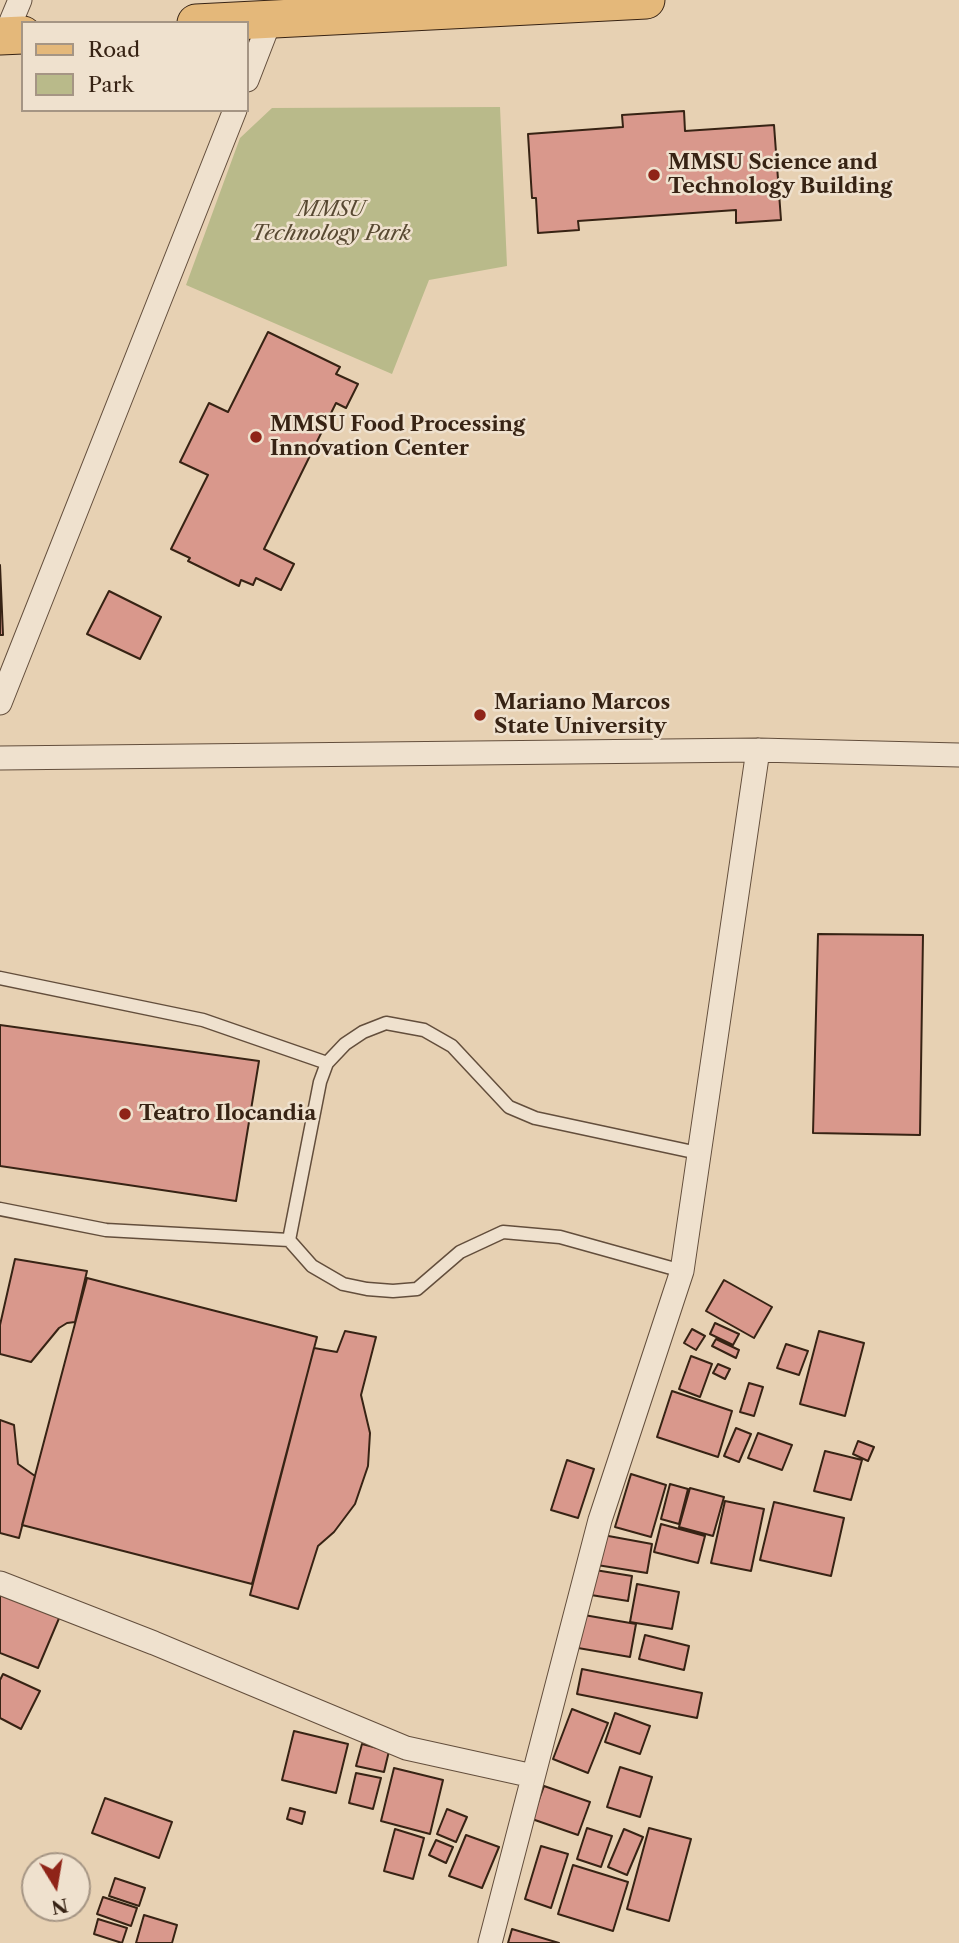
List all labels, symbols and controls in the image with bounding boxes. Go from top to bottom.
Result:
legend [21,21,248,112]
text: Road [88,37,140,62]
text: Park [88,72,134,97]
place label: MMSU Science and Technology Building [668,150,892,200]
marker: MMSU Science and Technology Building [646,167,662,183]
park label: MMSU Technology Park [251,197,411,247]
place label: MMSU Food Processing Innovation Center [270,412,525,462]
marker: MMSU Food Processing Innovation Center [248,429,264,445]
place label: Mariano Marcos State University [494,690,670,740]
marker: Mariano Marcos State University [472,707,488,723]
place label: Teatro Ilocandia [139,1101,316,1127]
marker: Teatro Ilocandia [117,1106,133,1122]
north arrow [21,1852,91,1922]
text: N [49,1893,70,1919]

